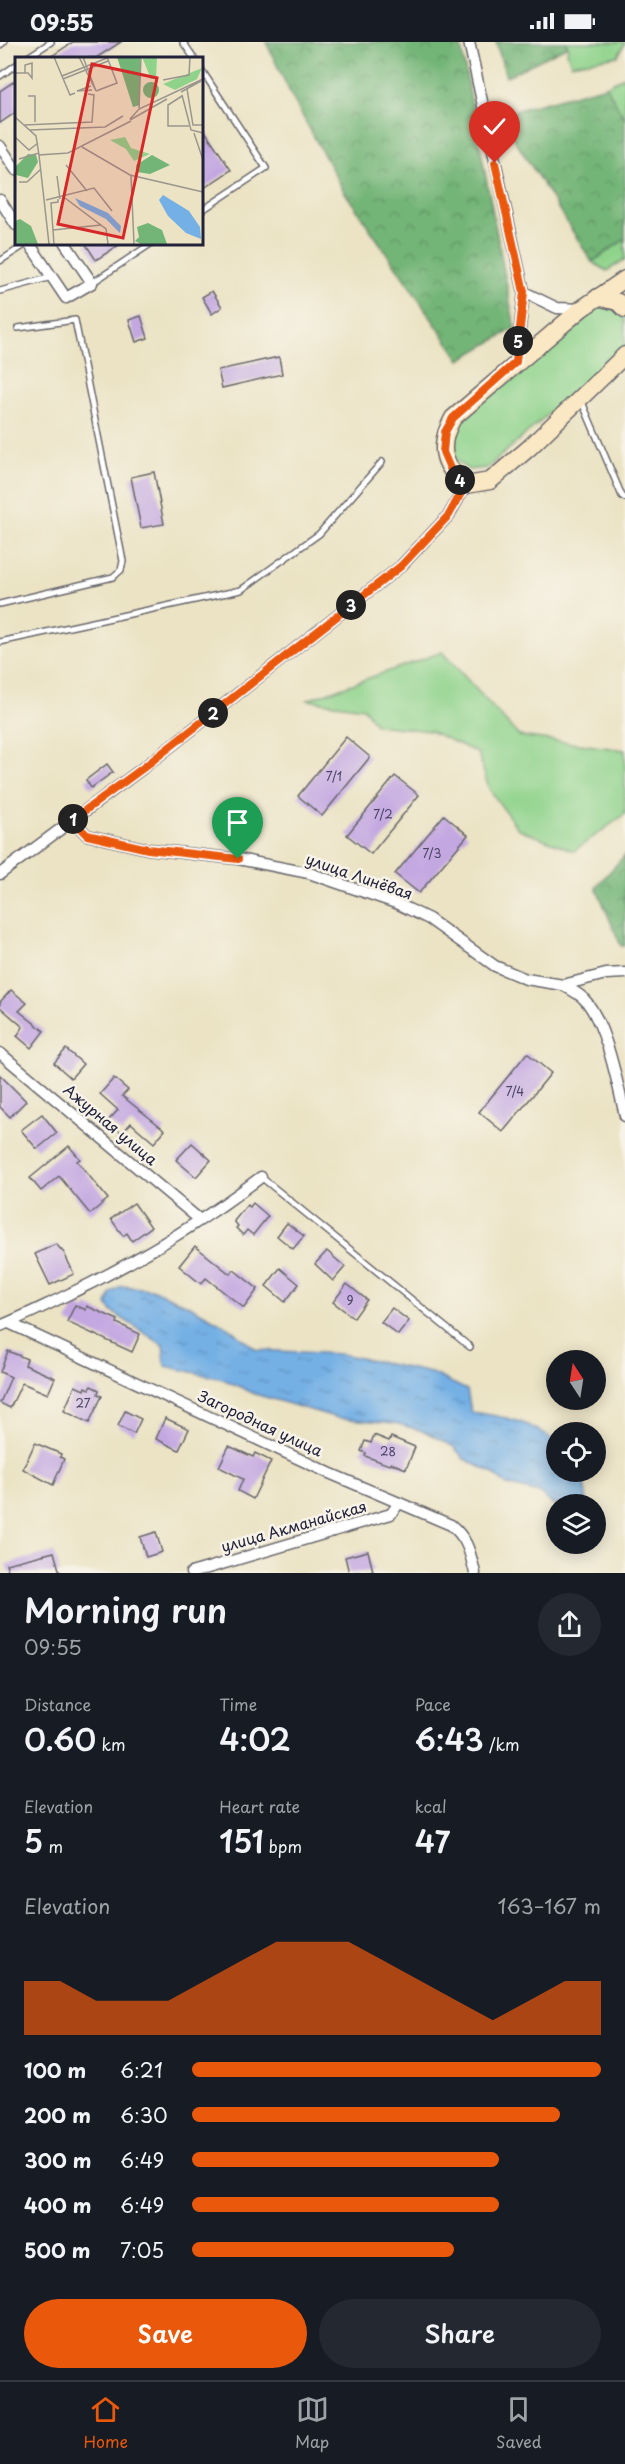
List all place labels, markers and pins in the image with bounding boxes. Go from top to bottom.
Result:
pin [469,101,520,163]
pin: 5 [503,326,533,356]
pin: 4 [445,465,475,495]
pin: 3 [336,590,366,620]
pin: 2 [198,698,228,728]
pin [212,797,263,859]
pin: 1 [58,804,88,834]

